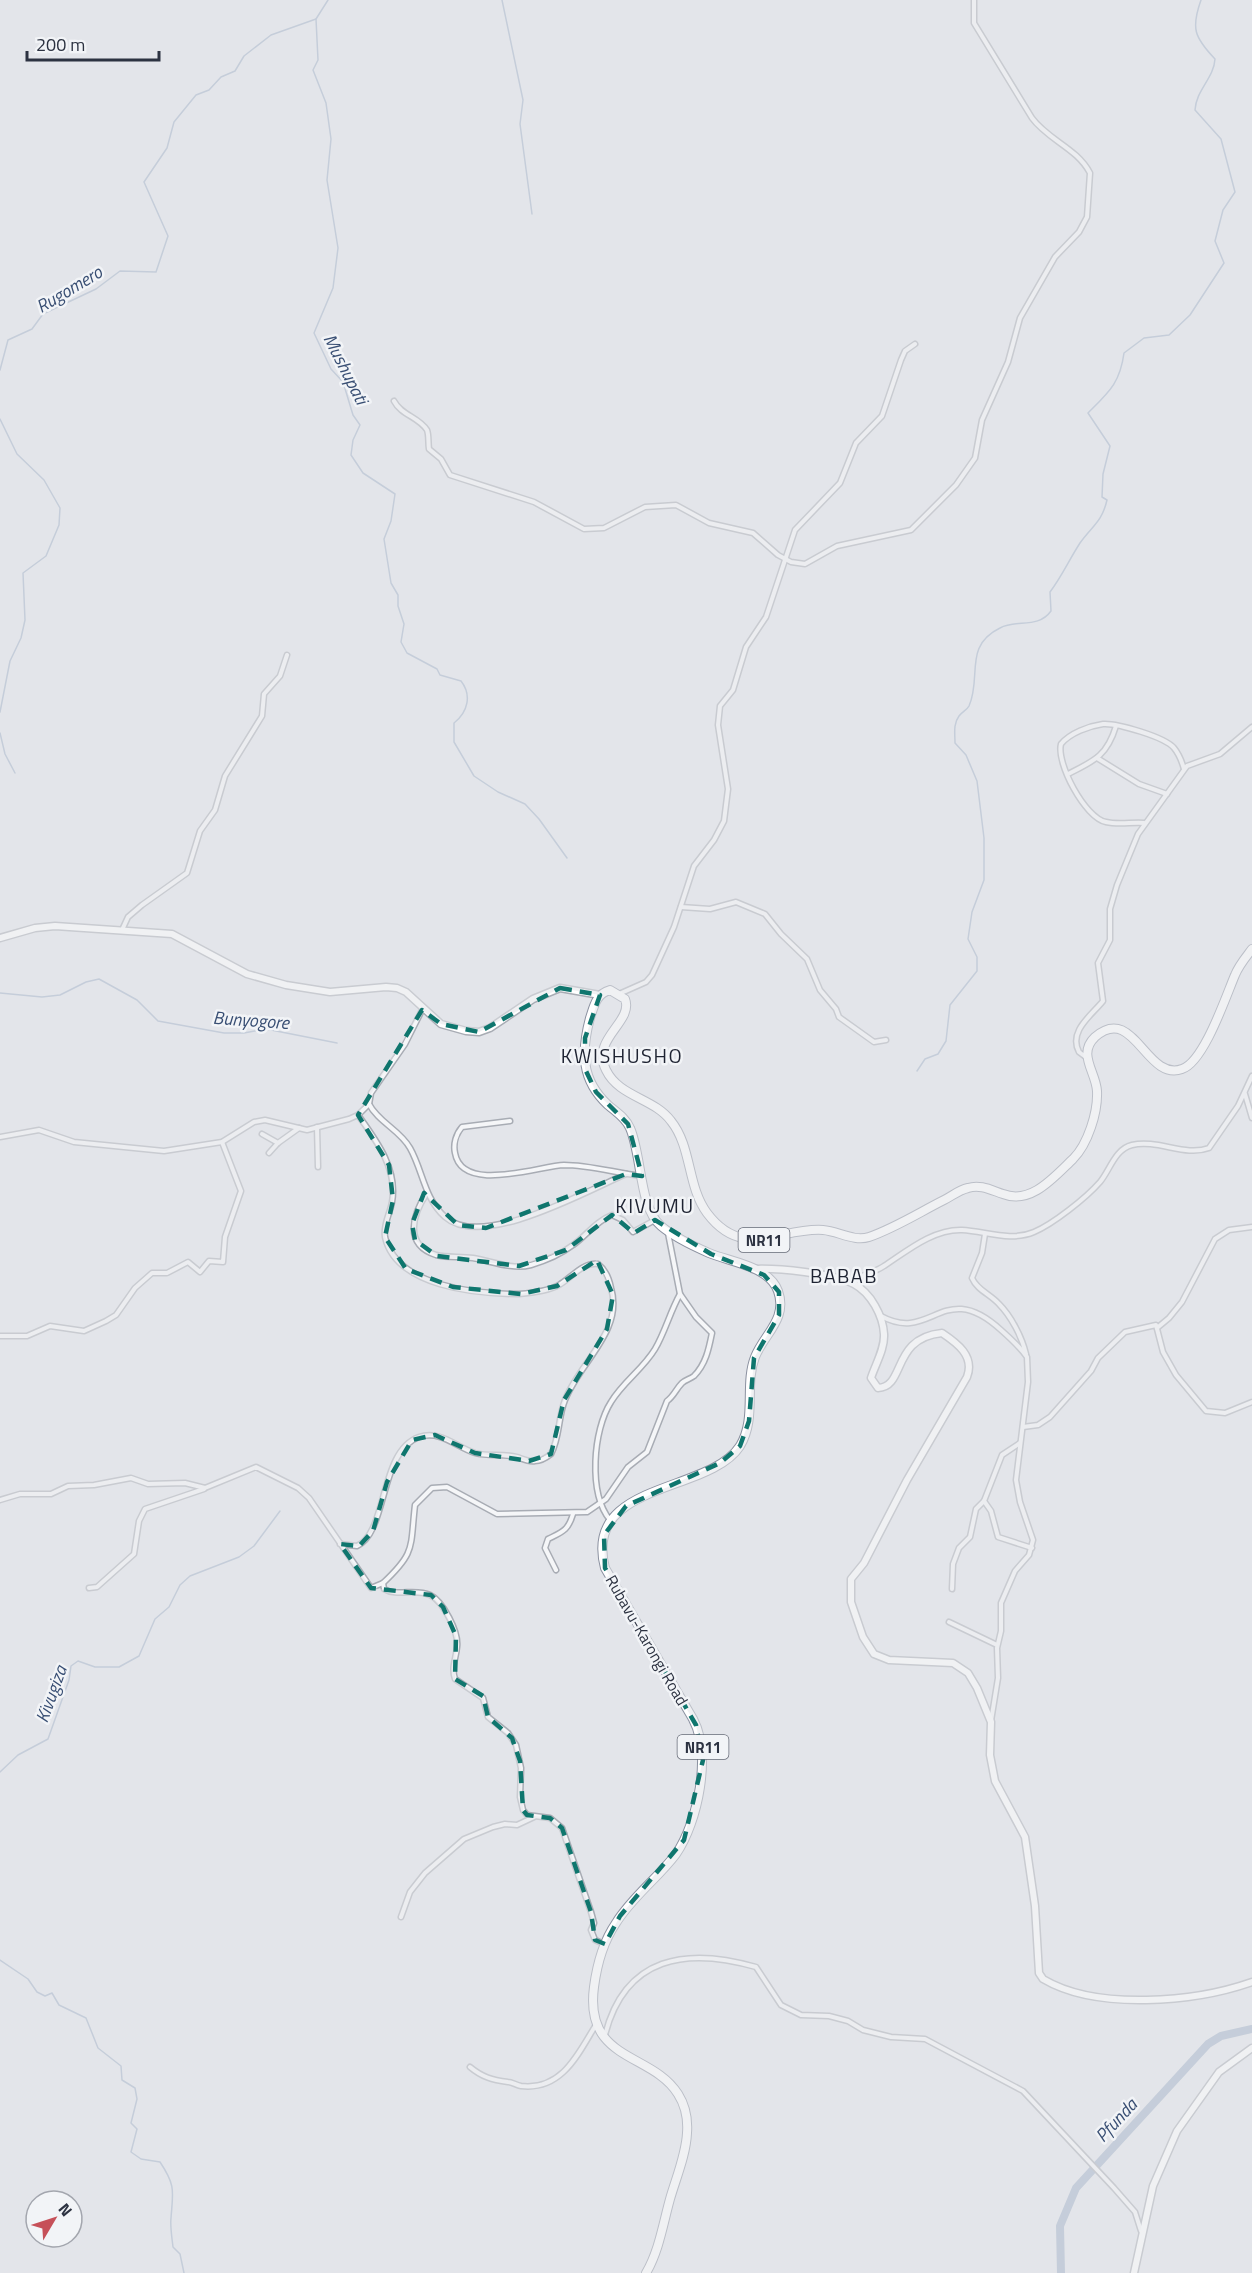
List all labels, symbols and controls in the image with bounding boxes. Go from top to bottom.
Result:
scale bar [27,24,159,62]
text: 200 m [36,31,85,58]
water label: Rugomero [31,258,108,319]
water label: Mushupati [317,329,376,411]
water label: Bunyogore [212,1004,292,1036]
district label: KWISHUSHO [561,1040,683,1071]
district label: KIVUMU [615,1190,695,1221]
road number: NR11 [738,1228,789,1252]
district label: BABAB [810,1260,878,1291]
street label: Rubavu-Karongi Road [600,1570,694,1710]
water label: Kivugiza [28,1661,74,1726]
road number: NR11 [678,1735,728,1759]
water label: Pfunda [1089,2091,1144,2148]
north arrow [24,2189,84,2249]
text: N [53,2198,78,2221]

